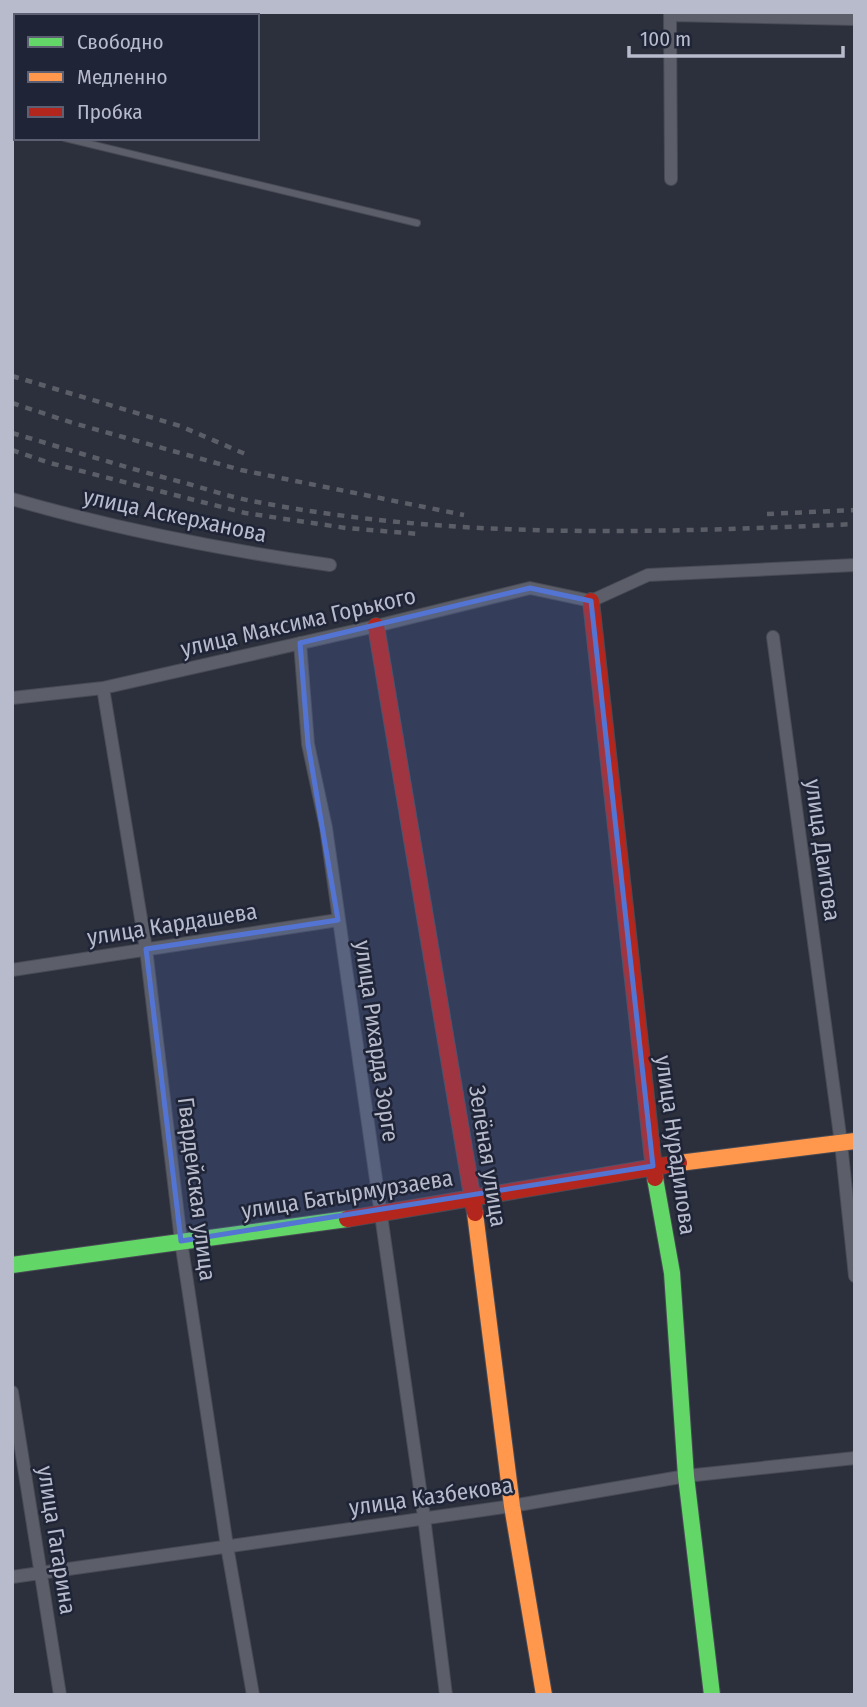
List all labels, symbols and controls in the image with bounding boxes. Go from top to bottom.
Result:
legend [14,14,259,140]
scale bar [629,14,842,58]
text: 100 m [640,26,691,52]
text: Свободно [77,29,163,55]
text: Медленно [77,64,167,90]
text: Пробка [77,99,143,125]
street label: улица Аскерханова [81,482,269,548]
street label: улица Максима Горького [178,581,418,663]
street label: улица Даитова [799,777,847,923]
street label: улица Кардашева [85,897,259,951]
street label: улица Рихарда Зорге [349,938,405,1144]
street label: улица Нурадилова [650,1053,702,1237]
street label: Зелёная улица [463,1083,513,1229]
street label: Гвардейская улица [172,1096,222,1282]
street label: улица Батырмурзаева [239,1163,455,1225]
street label: улица Гагарина [31,1464,83,1616]
street label: улица Казбекова [347,1471,515,1521]

